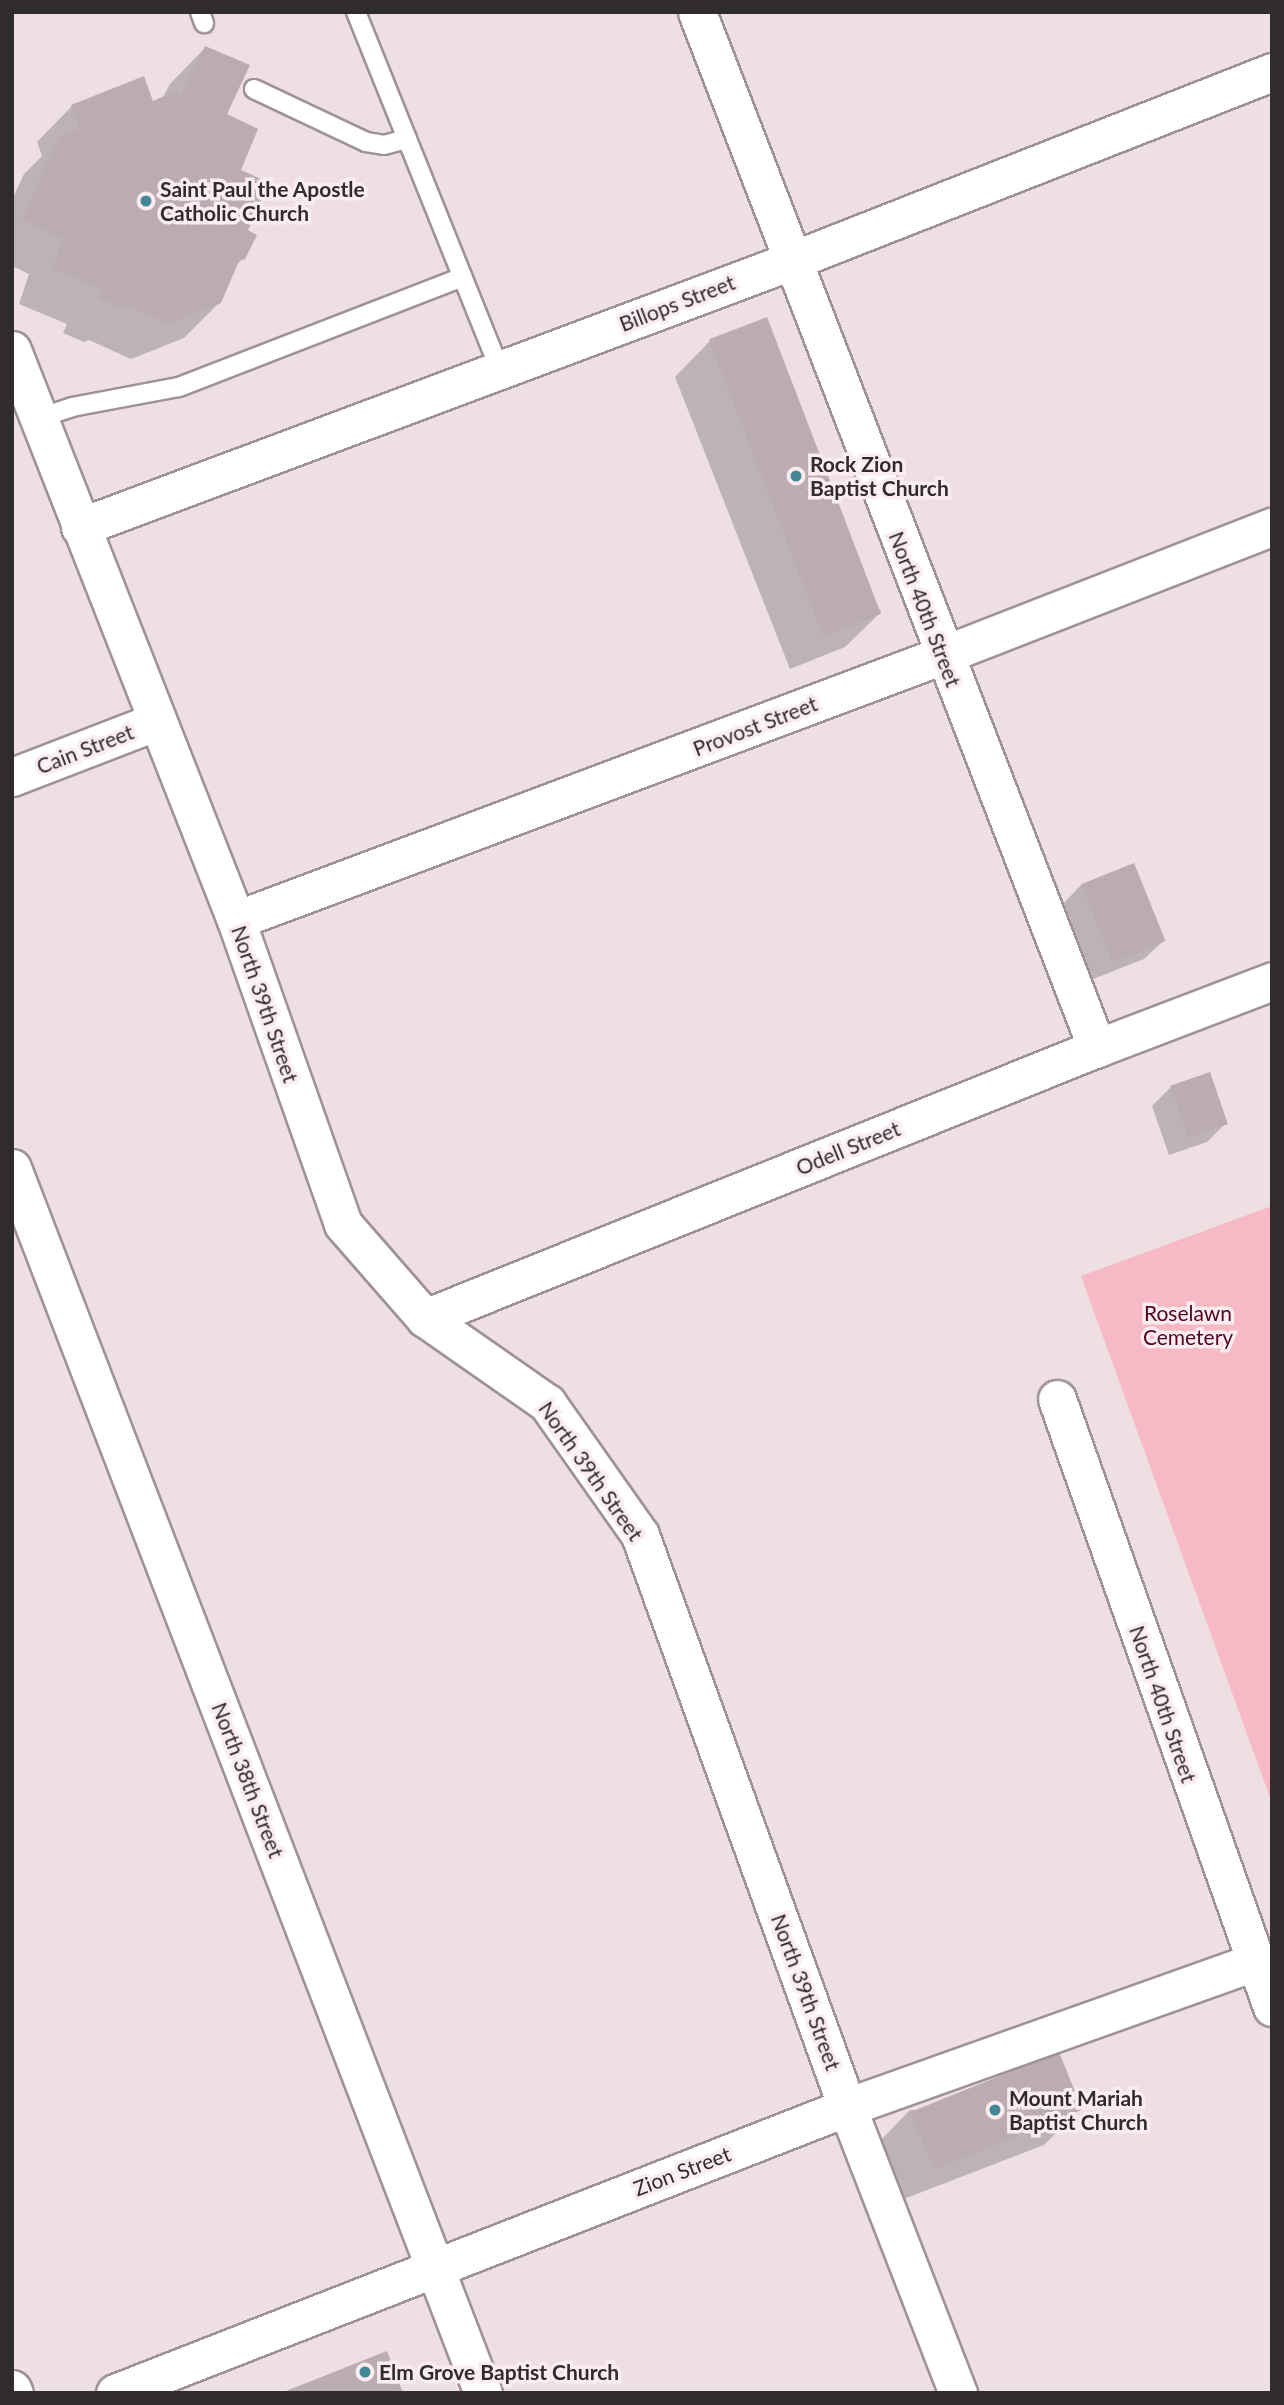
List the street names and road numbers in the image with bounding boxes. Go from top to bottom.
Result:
street label: Billops Street [616,269,738,337]
street label: North 40th Street [884,528,966,690]
street label: Provost Street [689,691,821,761]
street label: Cain Street [33,719,137,779]
street label: North 39th Street [226,922,304,1086]
street label: Odell Street [792,1116,904,1180]
street label: North 39th Street [534,1397,648,1545]
street label: North 40th Street [1124,1622,1202,1786]
street label: North 38th Street [207,1699,289,1861]
street label: North 39th Street [766,1911,846,2073]
street label: Zion Street [630,2141,734,2201]

